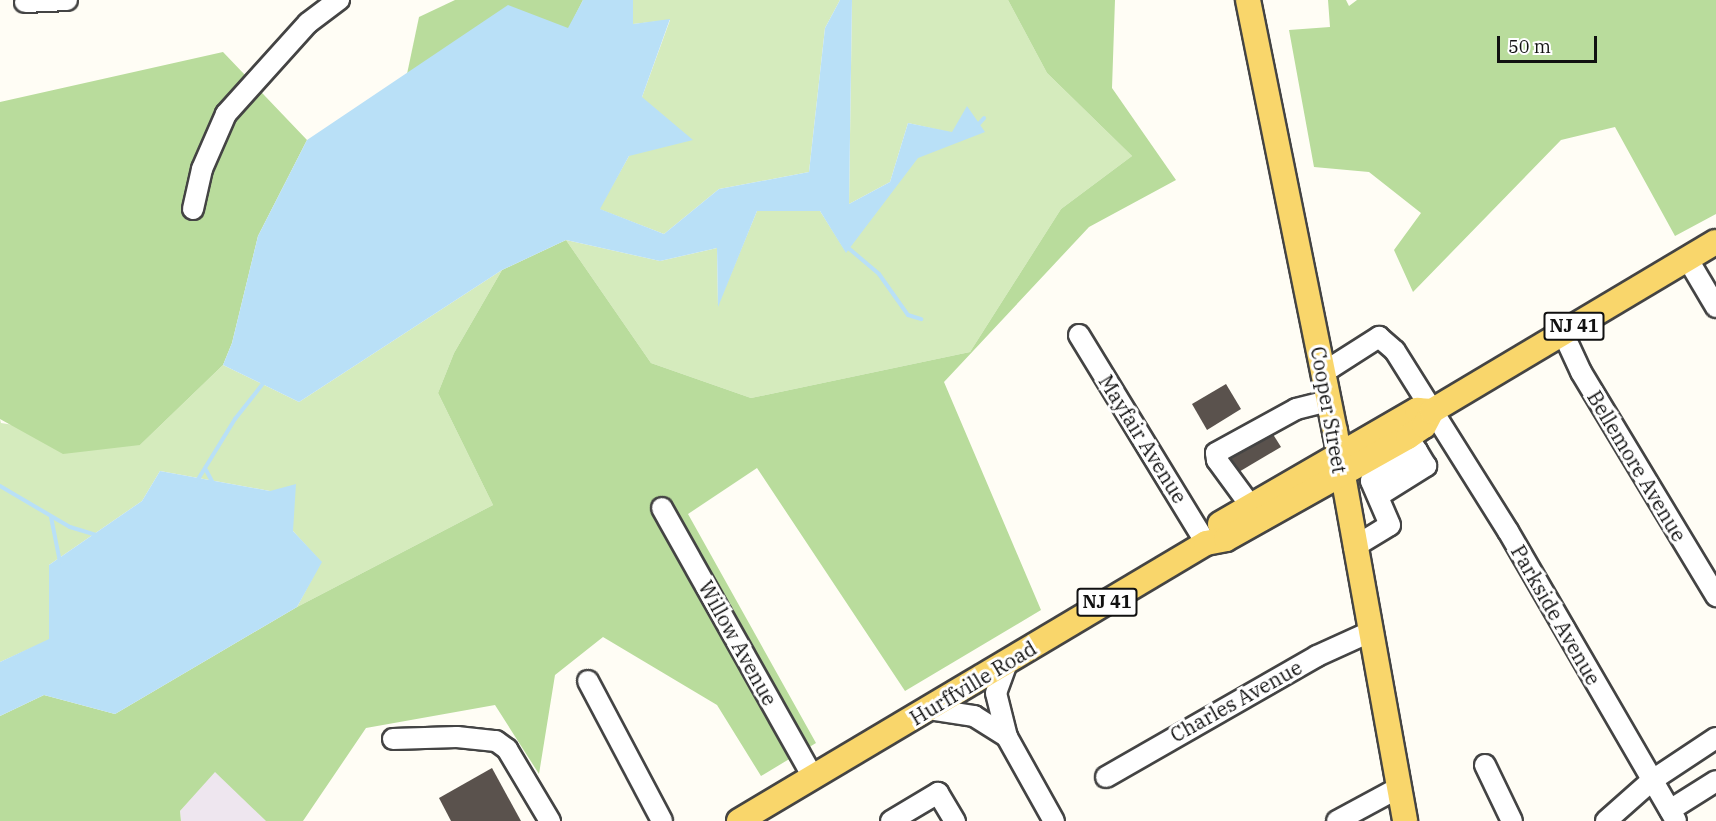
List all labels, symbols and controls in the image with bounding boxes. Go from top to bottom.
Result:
scale bar [1500,24,1600,62]
text: 50 m [1508,35,1551,58]
road number: NJ 41 [1542,311,1606,341]
street label: Cooper Street [1306,345,1352,475]
street label: Mayfair Avenue [1094,370,1192,508]
street label: Bellemore Avenue [1582,386,1692,546]
street label: Parkside Avenue [1506,541,1606,689]
street label: Willow Avenue [694,576,782,710]
road number: NJ 41 [1076,587,1138,617]
street label: Hurffville Road [905,636,1041,730]
street label: Charles Avenue [1166,655,1306,747]

